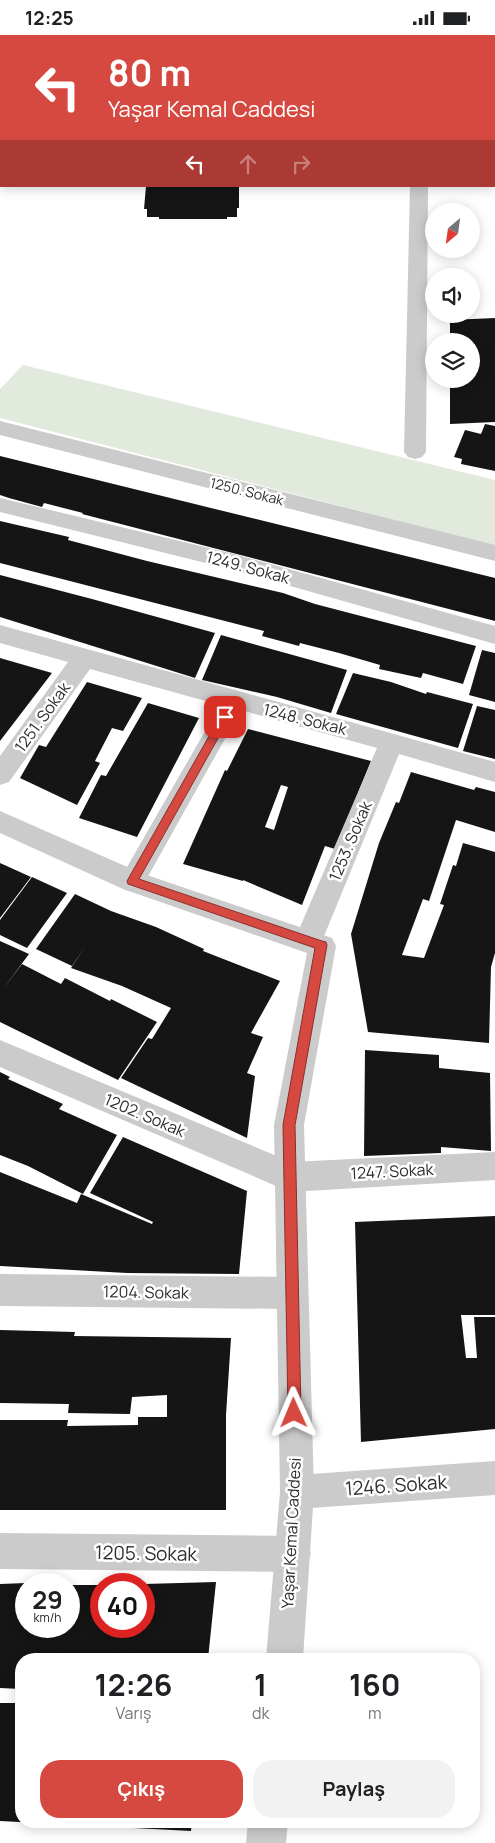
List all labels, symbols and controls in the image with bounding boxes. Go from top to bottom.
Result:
text: 12:25 [25,5,74,31]
text: 80 m [108,49,191,97]
icon: left [25,55,90,120]
text: Yaşar Kemal Caddesi [108,94,316,124]
icon: left [181,150,209,178]
icon: ahead [234,150,262,178]
icon: right [287,150,315,178]
north arrow [425,203,480,257]
map controls [425,203,480,388]
button: sound [425,268,480,323]
button: layers [425,333,480,388]
street label: 1250. Sokak [208,473,287,510]
street label: 1249. Sokak [204,545,293,589]
street label: 1251. Sokak [9,677,75,756]
pin [204,696,246,738]
street label: 1248. Sokak [261,698,350,740]
icon: arrive [211,703,239,731]
street label: 1253. Sokak [323,797,377,884]
street label: 1202. Sokak [101,1088,190,1142]
street label: 1247. Sokak [350,1158,435,1184]
street label: 1204. Sokak [103,1280,190,1304]
position arrow [267,1386,319,1438]
street label: Yaşar Kemal Caddesi [276,1457,306,1609]
street label: 1246. Sokak [344,1468,448,1502]
street label: 1205. Sokak [95,1539,198,1567]
speed limit sign: 40 [90,1573,155,1638]
text: 29 [32,1582,63,1617]
text: km/h [34,1609,61,1626]
text: 12:26 [95,1664,172,1705]
text: 1 [254,1664,267,1705]
text: 160 [349,1664,400,1705]
text: Varış [116,1702,151,1724]
text: dk [252,1702,269,1724]
text: m [368,1702,381,1724]
button: Çıkış [40,1760,243,1818]
button: Paylaş [253,1760,455,1818]

